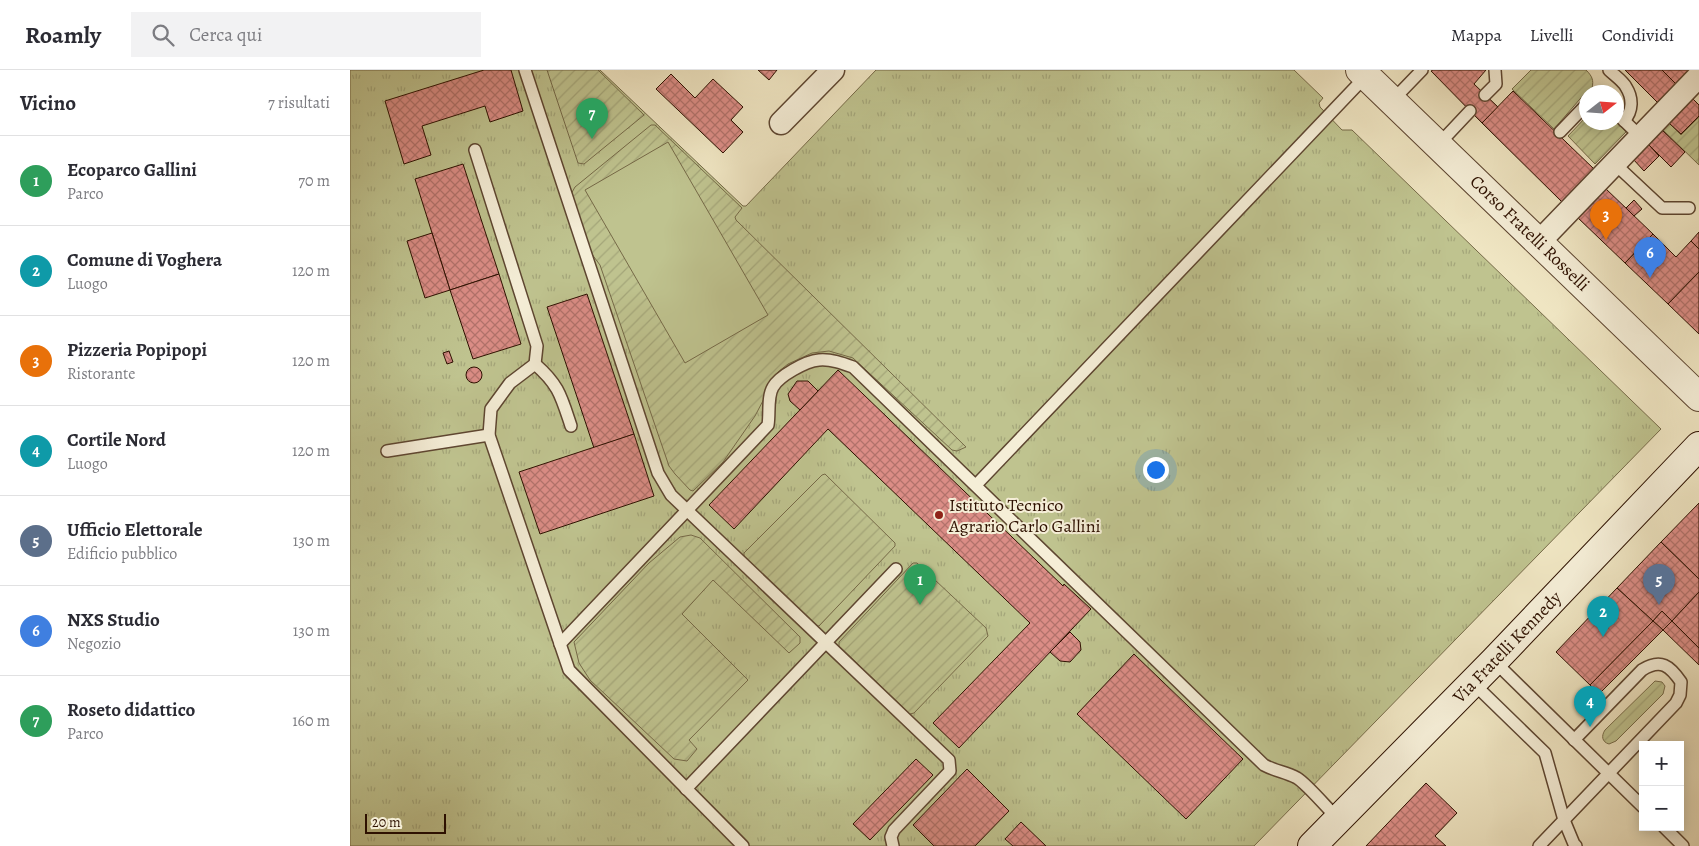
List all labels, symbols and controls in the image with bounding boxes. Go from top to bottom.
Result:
search box [131,12,481,57]
text: Roamly [25,19,101,51]
icon: search [149,21,177,49]
text: Cerca qui [189,22,262,48]
text: Mappa [1451,23,1502,47]
text: Livelli [1530,23,1574,47]
text: Condividi [1602,23,1674,47]
north arrow [1579,85,1624,130]
text: Vicino [20,89,76,117]
text: 7 risultati [268,92,330,114]
pin: 7 [576,98,608,139]
text: Ecoparco Gallini [67,157,197,183]
text: 1 [33,170,39,192]
text: 70 m [298,170,330,192]
street label: Corso Fratelli Rosselli [1465,170,1595,296]
text: Parco [67,183,103,205]
pin: 3 [1590,199,1622,240]
pin: 6 [1634,237,1666,278]
text: Comune di Voghera [67,247,222,273]
text: 2 [32,260,40,282]
text: 120 m [292,260,330,282]
text: Luogo [67,273,108,295]
text: Pizzeria Popipopi [67,337,207,363]
text: 3 [33,350,39,372]
text: 120 m [292,350,330,372]
text: Ristorante [67,363,135,385]
text: Cortile Nord [67,427,166,453]
text: 4 [32,440,40,462]
text: 120 m [292,440,330,462]
text: Luogo [67,453,108,475]
your location [1143,457,1169,483]
place label: Istituto Tecnico Agrario Carlo Gallini [948,493,1101,538]
marker: Istituto Tecnico Agrario Carlo Gallini [933,509,945,521]
text: Ufficio Elettorale [67,517,202,543]
text: 5 [33,530,39,552]
text: 130 m [293,530,330,552]
text: Edificio pubblico [67,543,177,565]
pin: 1 [904,564,936,605]
pin: 5 [1643,564,1675,605]
street label: Via Fratelli Kennedy [1447,585,1567,709]
pin: 2 [1587,596,1619,637]
text: NXS Studio [67,607,160,633]
text: 6 [32,620,40,642]
text: 130 m [293,620,330,642]
text: Negozio [67,633,121,655]
pin: 4 [1574,686,1606,727]
text: Roseto didattico [67,697,195,723]
text: 7 [33,710,39,732]
text: 160 m [292,710,330,732]
text: Parco [67,723,103,745]
map controls [1639,741,1684,831]
button: + [1639,741,1684,786]
button: − [1639,786,1684,831]
scale bar [365,811,446,834]
text: 20 m [372,813,401,832]

